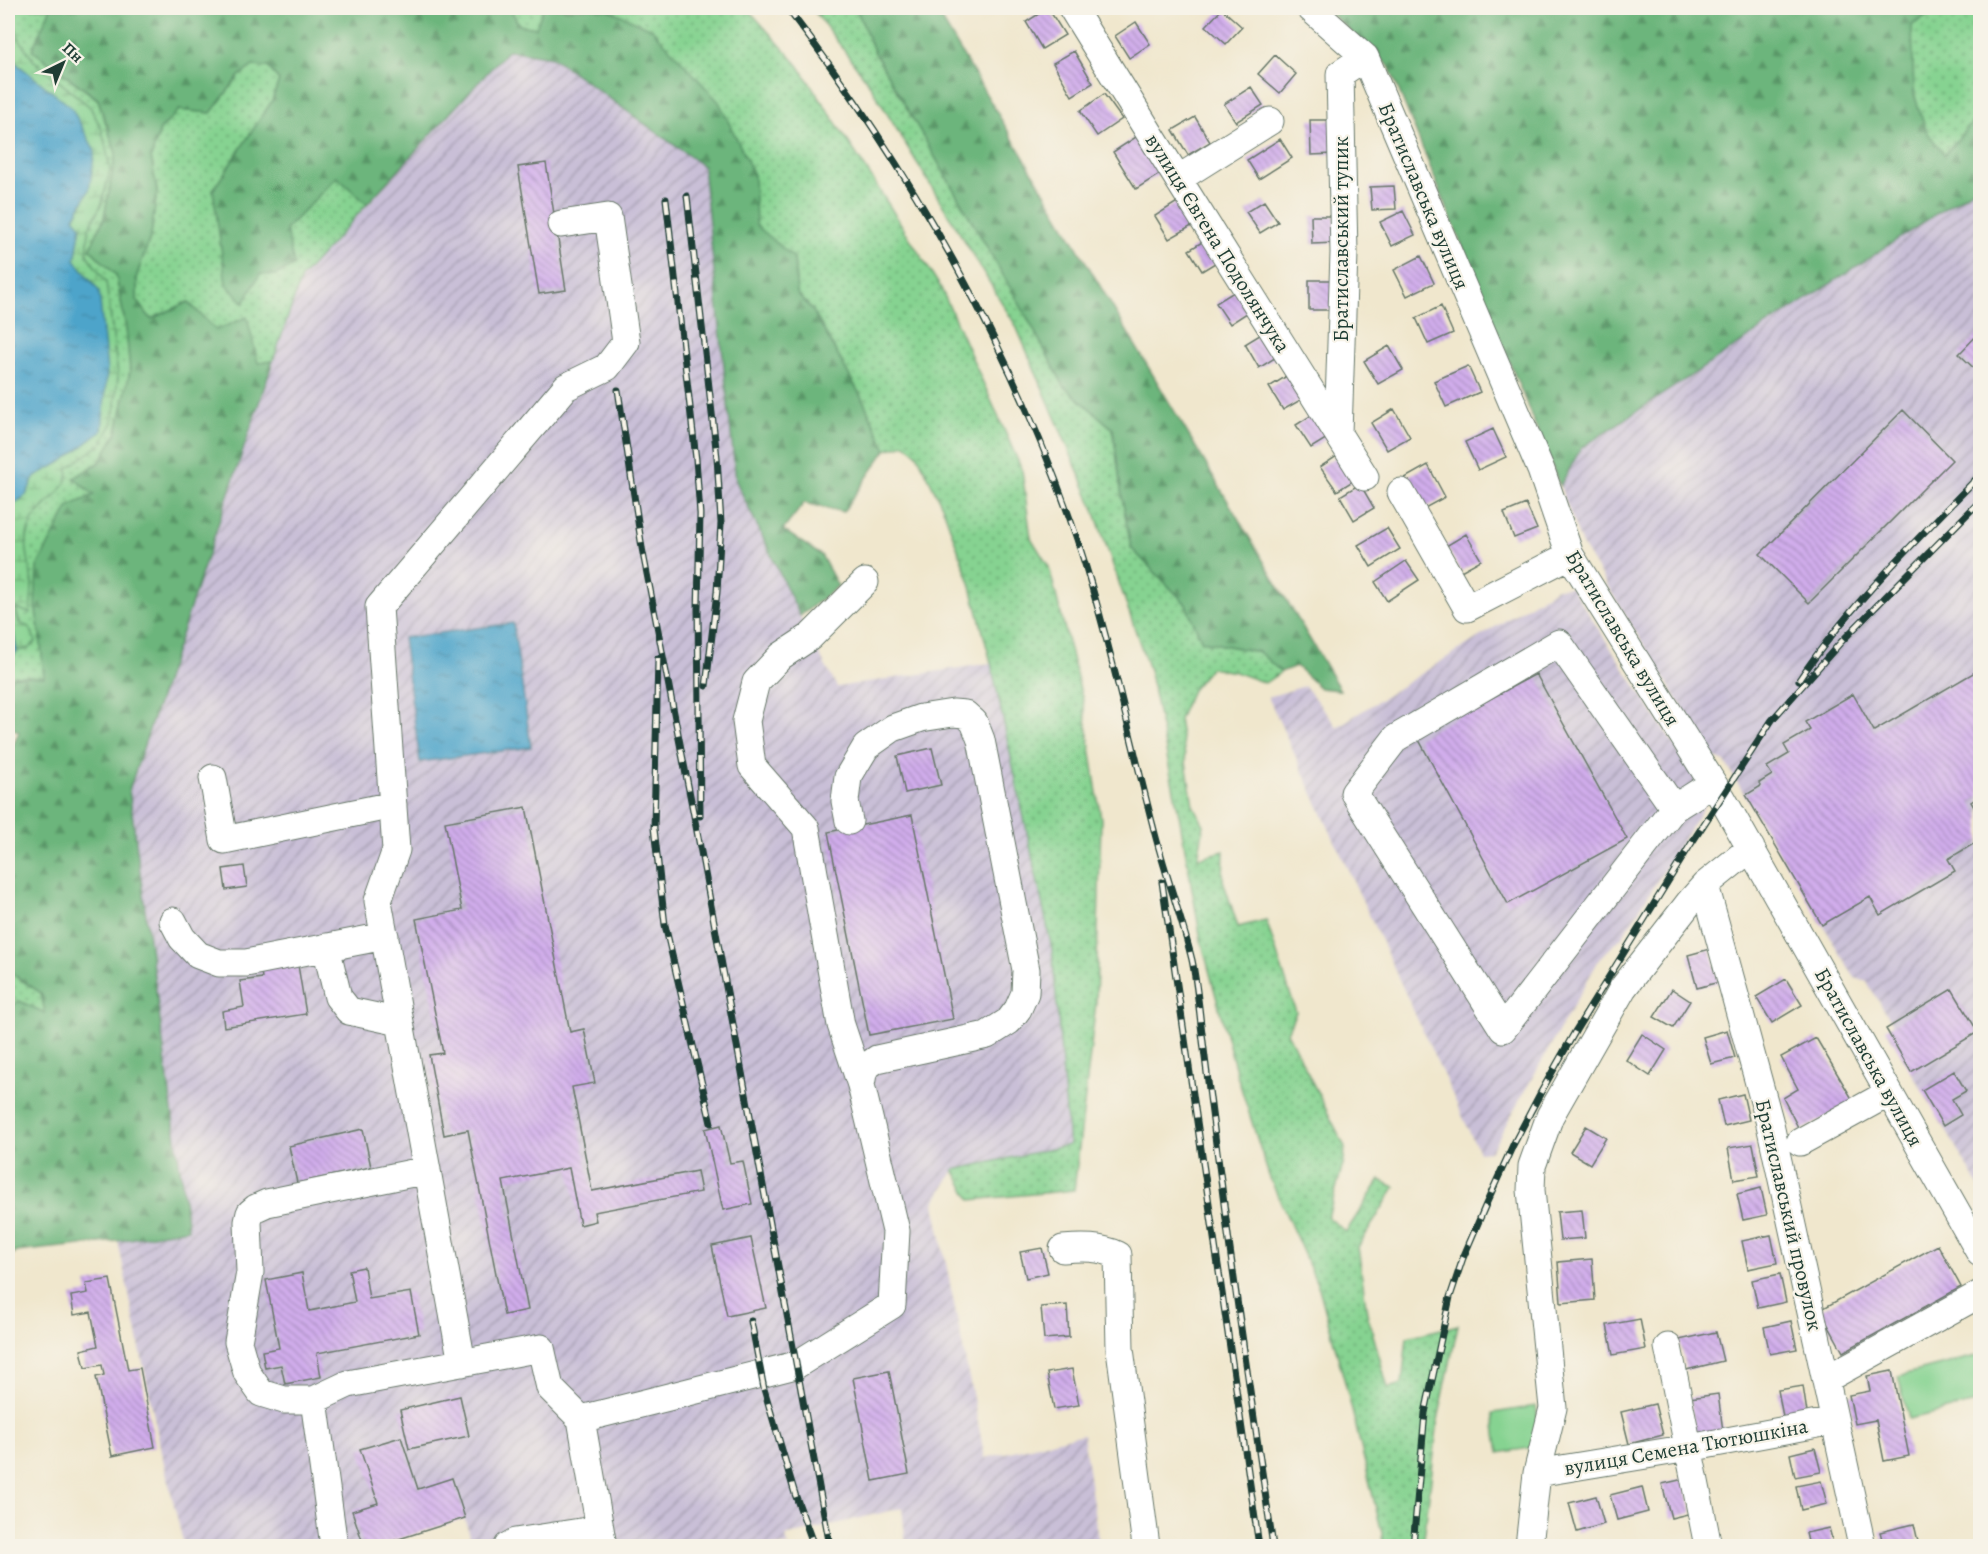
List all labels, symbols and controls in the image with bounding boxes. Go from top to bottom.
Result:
north arrow [33,33,93,93]
text: Пн [57,38,88,68]
street label: Братиславська вулиця [1372,98,1476,294]
street label: вулиця Євгена Подолянчука [1139,128,1297,358]
street label: Братиславський тупик [1327,136,1355,342]
street label: Братиславська вулиця [1559,545,1687,731]
street label: Братиславська вулиця [1808,962,1930,1152]
street label: Братиславський провулок [1749,1096,1829,1334]
street label: вулиця Семена Тютюшкіна [1562,1412,1810,1482]

